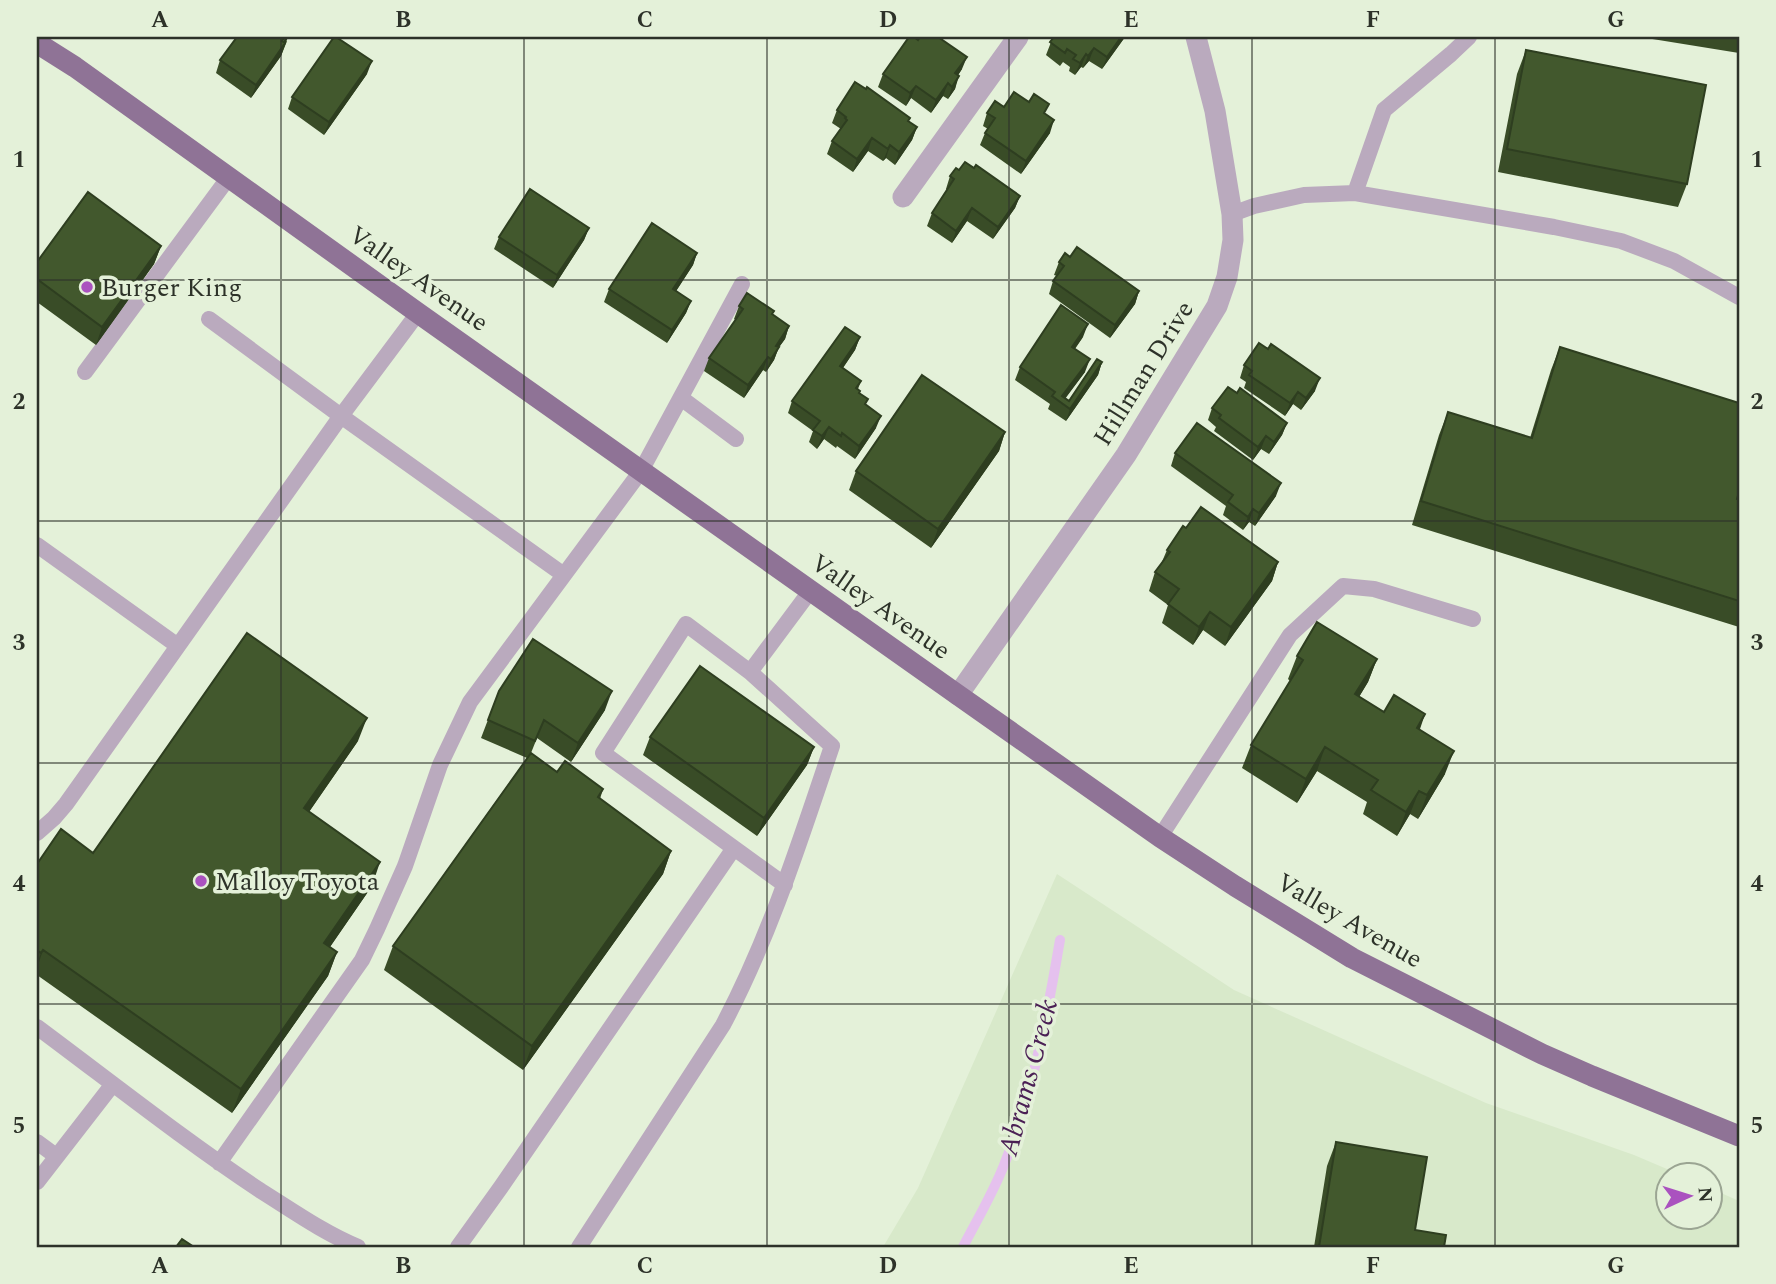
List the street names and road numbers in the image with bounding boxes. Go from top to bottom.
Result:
street label: Valley Avenue [340,216,497,342]
street label: Hillman Drive [1083,293,1204,454]
street label: Valley Avenue [802,544,959,670]
street label: Valley Avenue [1269,863,1430,979]

